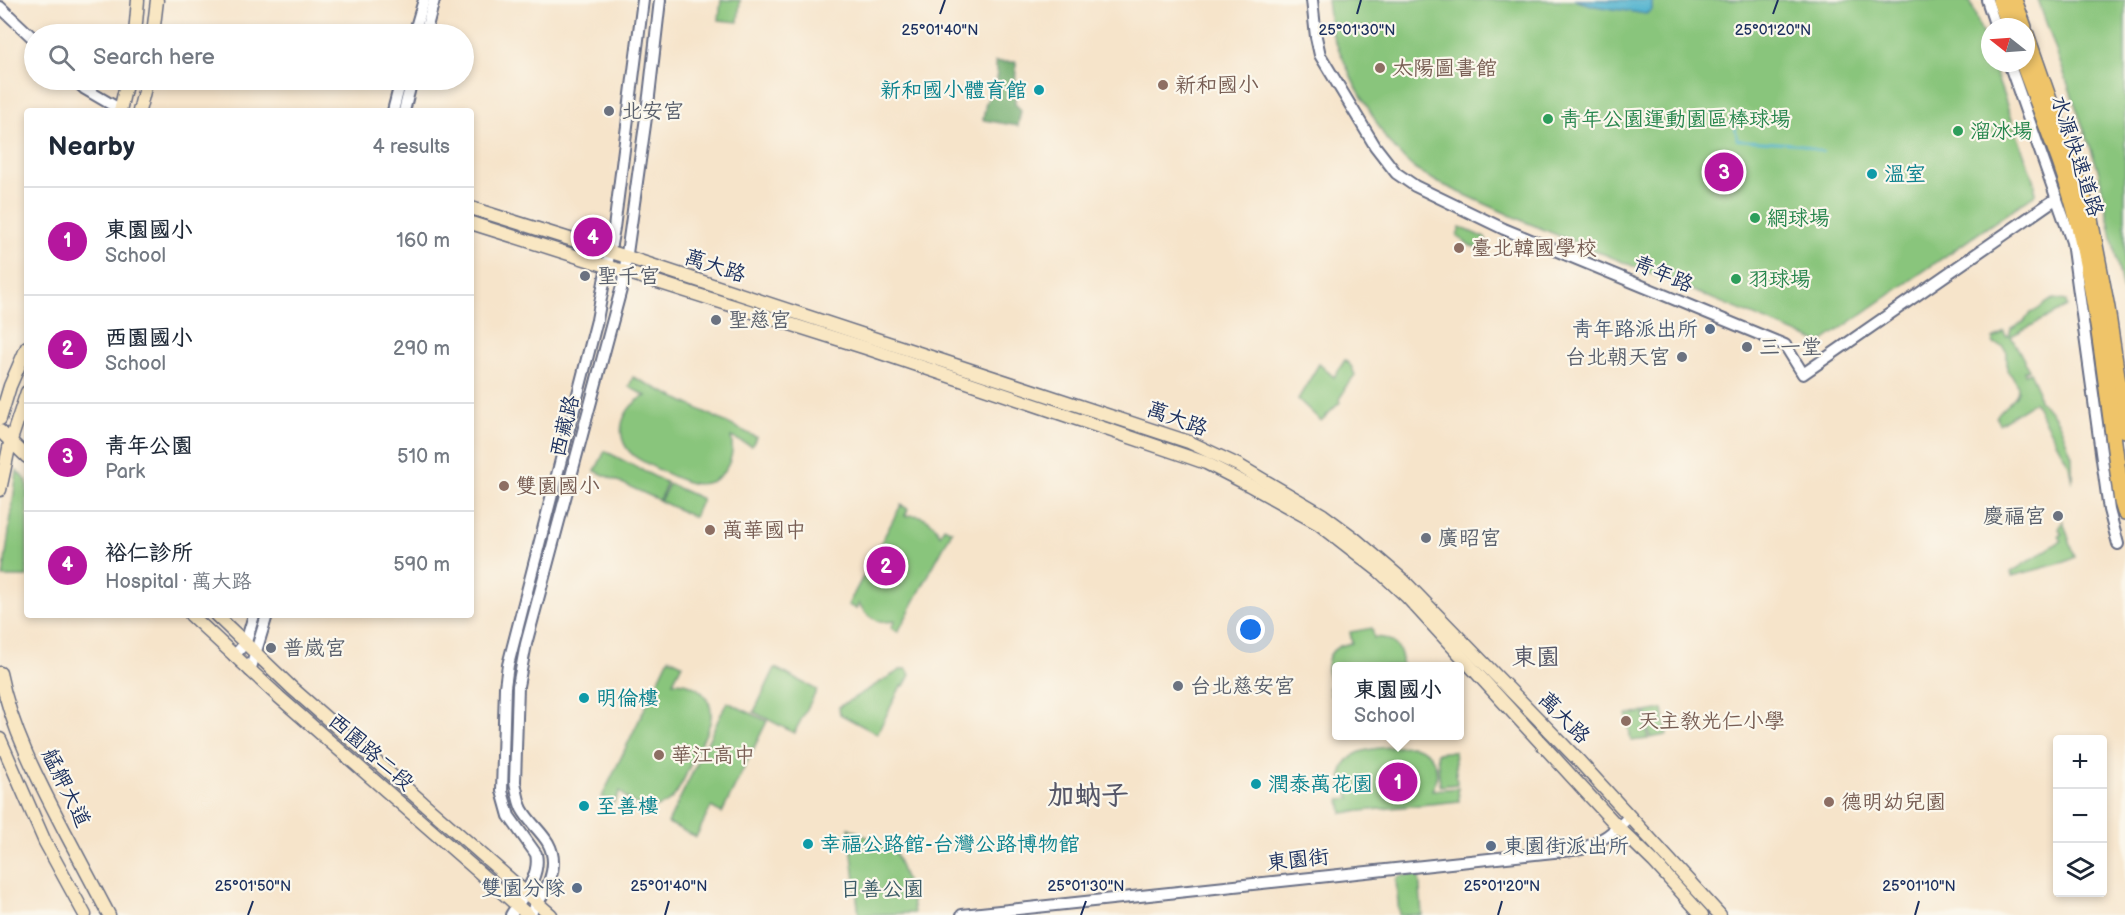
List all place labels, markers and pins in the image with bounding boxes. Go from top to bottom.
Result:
place label: 太陽圖書館 [1392,56,1497,81]
marker: 太陽圖書館 [1373,61,1387,75]
place label: 新和國小 [1175,73,1259,98]
place label: 新和國小體育館 [880,78,1027,103]
marker: 新和國小 [1156,78,1170,92]
marker: 新和國小體育館 [1032,83,1046,97]
place label: 北安宮 [621,99,684,124]
marker: 北安宮 [602,104,616,118]
place label: 青年公園運動園區棒球場 [1560,107,1791,132]
marker: 青年公園運動園區棒球場 [1541,112,1555,126]
place label: 溜冰場 [1970,119,2033,144]
marker: 溜冰場 [1951,124,1965,138]
pin: 3 [1704,150,1744,195]
place label: 溫室 [1884,162,1926,187]
marker: 溫室 [1865,167,1879,181]
place label: 網球場 [1767,206,1830,231]
marker: 網球場 [1748,211,1762,225]
pin: 4 [574,214,612,260]
place label: 臺北韓國學校 [1471,236,1597,261]
marker: 臺北韓國學校 [1452,241,1466,255]
place label: 聖千宮 [597,264,660,289]
place label: 羽球場 [1748,267,1811,292]
marker: 聖千宮 [578,269,592,283]
marker: 羽球場 [1729,272,1743,286]
place label: 聖慈宮 [728,308,791,333]
marker: 聖慈宮 [709,313,723,327]
place label: 青年路派出所 [1572,317,1698,342]
marker: 青年路派出所 [1703,322,1717,336]
place label: 三一堂 [1759,335,1822,360]
marker: 三一堂 [1740,340,1754,354]
place label: 台北朝天宮 [1565,345,1670,370]
marker: 台北朝天宮 [1675,350,1689,364]
place label: 雙園國小 [516,474,600,499]
marker: 雙園國小 [497,479,511,493]
place label: 慶福宮 [1983,504,2046,529]
marker: 慶福宮 [2051,509,2065,523]
place label: 萬華國中 [722,518,806,543]
marker: 萬華國中 [703,523,717,537]
place label: 廣昭宮 [1438,526,1501,551]
marker: 廣昭宮 [1419,531,1433,545]
pin: 2 [866,544,906,588]
place label: 普崴宮 [283,636,346,661]
marker: 普崴宮 [264,641,278,655]
place label: 台北慈安宮 [1190,674,1295,699]
marker: 台北慈安宮 [1171,679,1185,693]
place label: 明倫樓 [596,686,659,711]
marker: 明倫樓 [577,691,591,705]
place label: 天主教光仁小學 [1638,709,1785,734]
marker: 天主教光仁小學 [1619,714,1633,728]
place label: 華江高中 [671,743,755,768]
marker: 華江高中 [652,748,666,762]
pin: 1 [1378,760,1418,804]
place label: 潤泰萬花園 [1268,772,1373,797]
marker: 潤泰萬花園 [1249,777,1263,791]
place label: 德明幼兒園 [1841,790,1946,815]
place label: 至善樓 [596,794,659,819]
marker: 德明幼兒園 [1822,795,1836,809]
marker: 至善樓 [577,799,591,813]
place label: 幸福公路館-台灣公路博物館 [820,832,1080,857]
place label: 東園街派出所 [1503,834,1629,859]
marker: 幸福公路館-台灣公路博物館 [801,837,815,851]
marker: 東園街派出所 [1484,839,1498,853]
place label: 雙園分隊 [481,876,565,901]
marker: 雙園分隊 [570,881,584,895]

